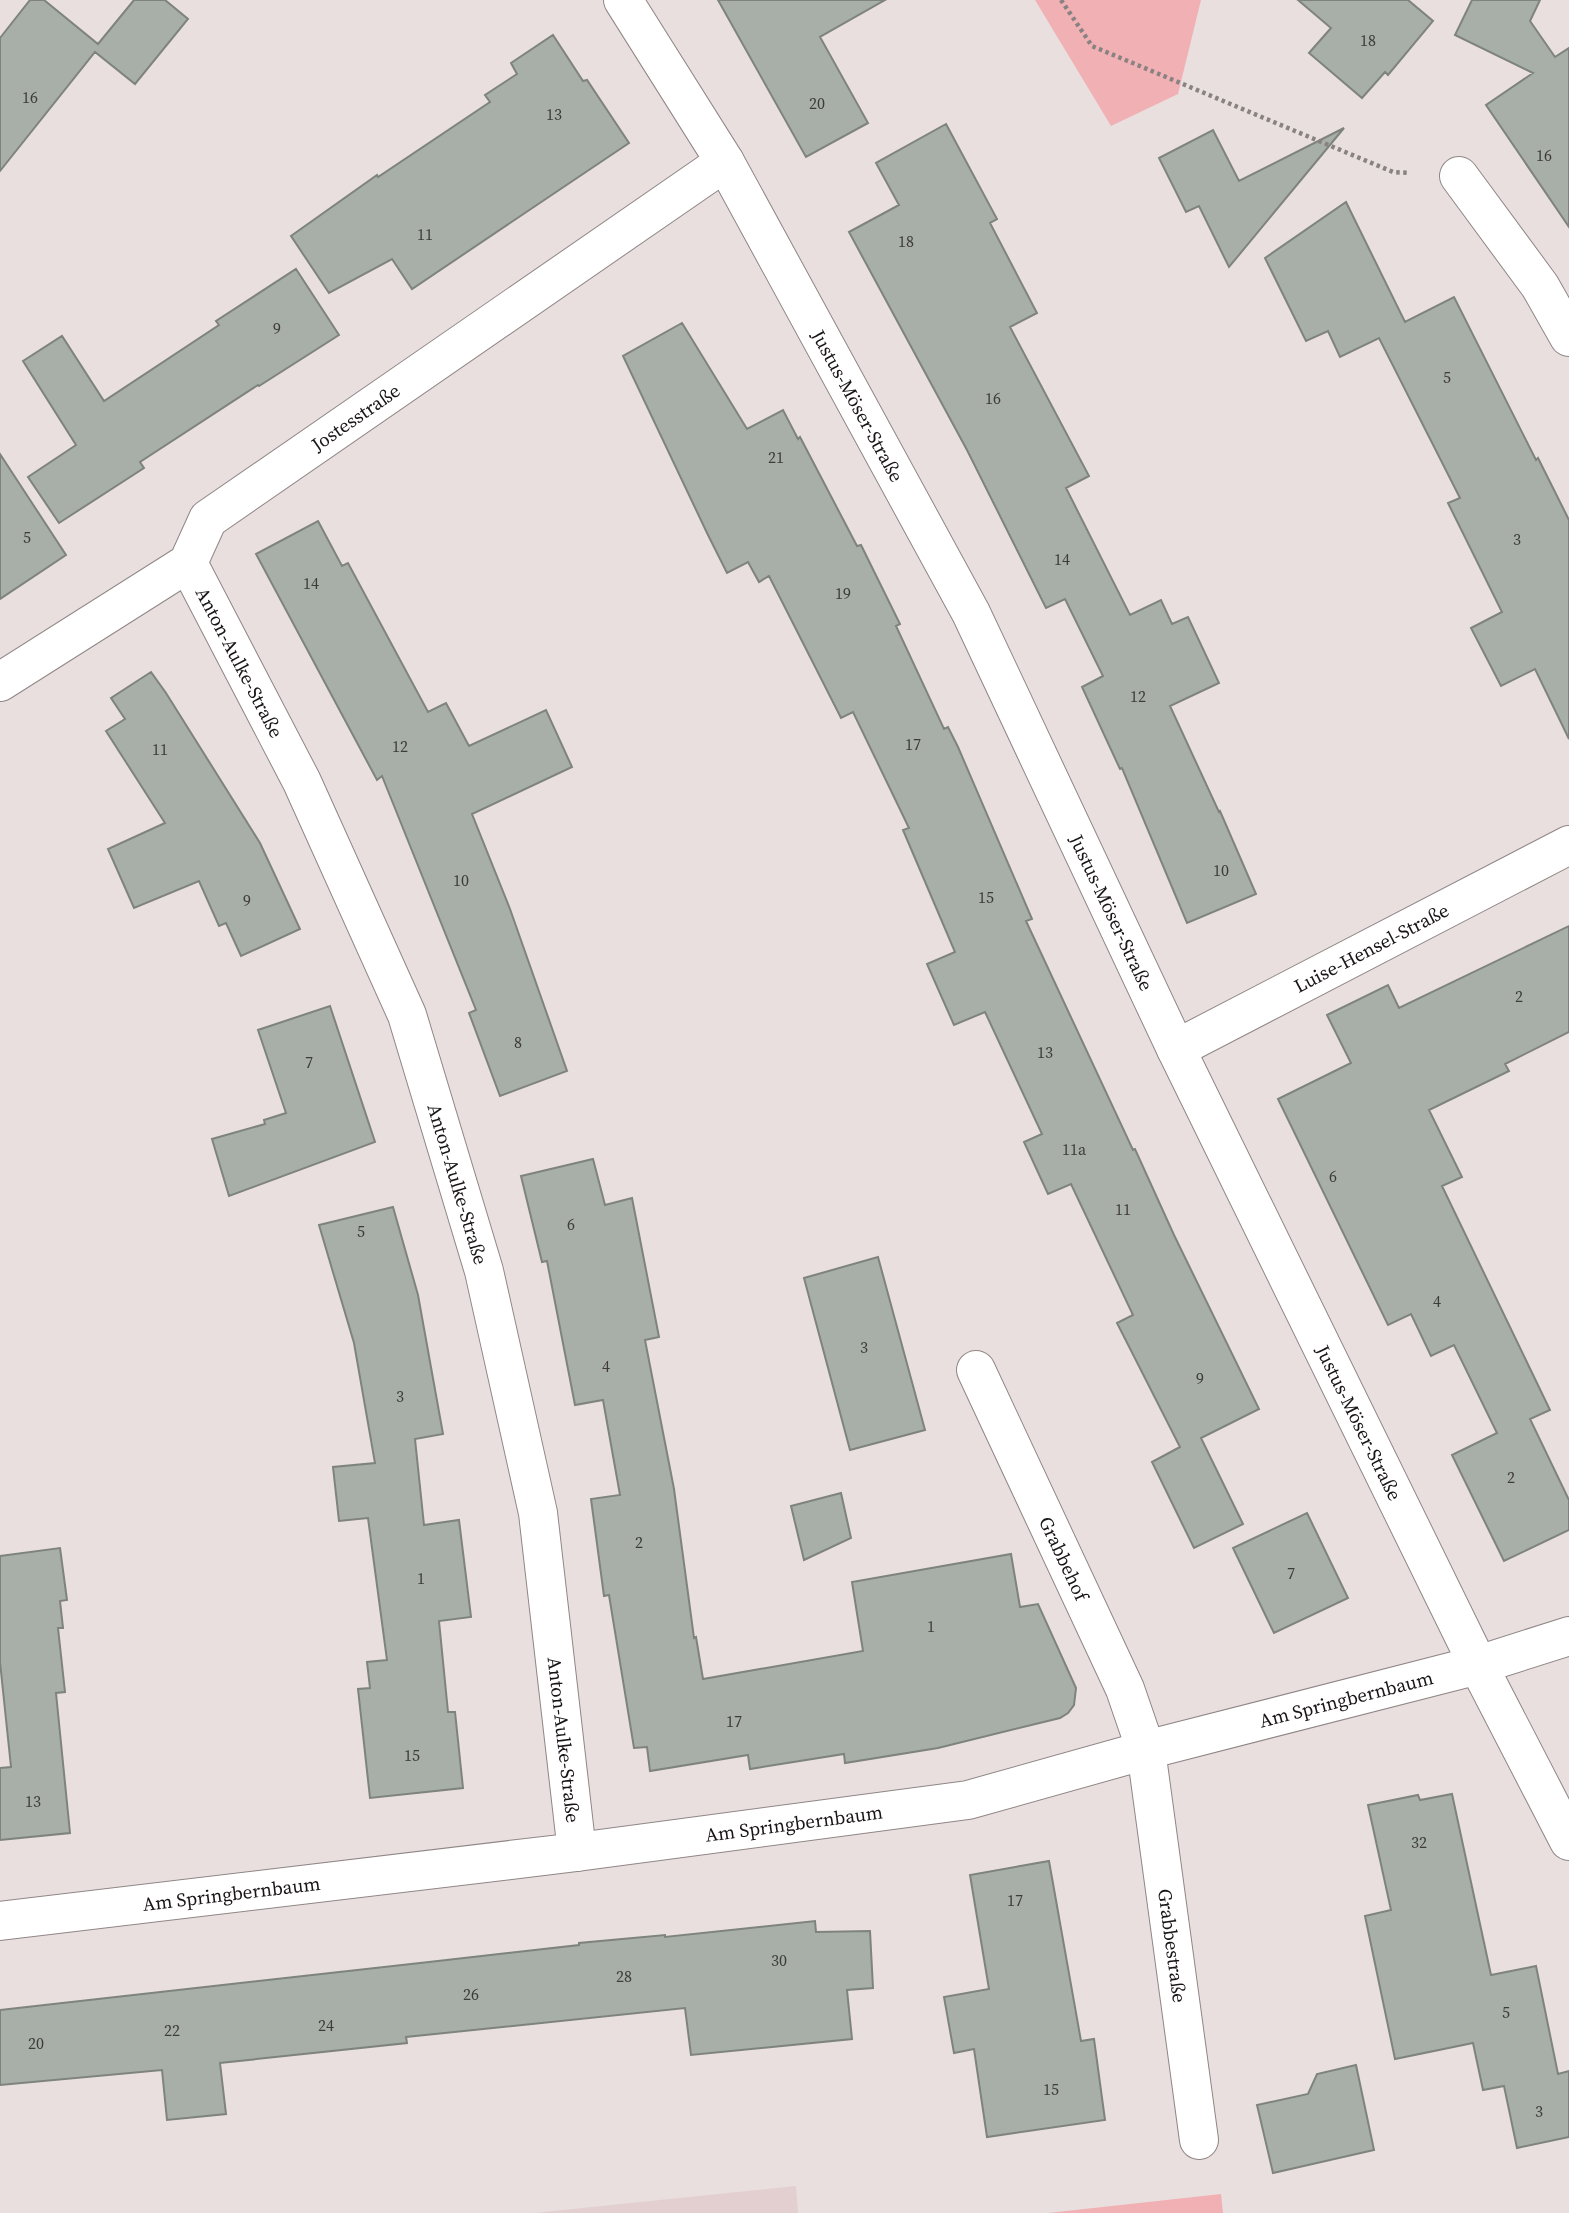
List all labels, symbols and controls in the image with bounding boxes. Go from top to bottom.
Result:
house number: 18 [1360,29,1376,51]
house number: 16 [22,86,38,108]
house number: 20 [809,92,825,114]
house number: 13 [546,103,562,125]
house number: 16 [1536,144,1552,166]
house number: 11 [417,223,433,245]
house number: 18 [898,230,914,252]
house number: 9 [273,317,281,339]
street label: Justus-Möser-Straße [805,324,910,486]
house number: 5 [1443,366,1451,388]
street label: Jostesstraße [305,377,405,458]
house number: 16 [985,387,1001,409]
house number: 21 [768,446,784,468]
house number: 5 [23,526,31,548]
house number: 3 [1513,528,1521,550]
house number: 14 [1054,548,1070,570]
house number: 14 [303,572,319,594]
street label: Anton-Aulke-Straße [190,582,290,742]
house number: 19 [835,582,851,604]
house number: 12 [1130,685,1146,707]
house number: 17 [905,733,921,755]
house number: 12 [392,735,408,757]
house number: 11 [152,738,168,760]
street label: Justus-Möser-Straße [1063,829,1160,995]
house number: 10 [1213,859,1229,881]
house number: 10 [453,869,469,891]
house number: 15 [978,886,994,908]
house number: 9 [243,889,251,911]
street label: Luise-Hensel-Straße [1289,897,1453,999]
house number: 2 [1515,985,1523,1007]
house number: 8 [514,1031,522,1053]
house number: 13 [1037,1041,1053,1063]
house number: 7 [305,1051,313,1073]
street label: Anton-Aulke-Straße [421,1101,494,1268]
house number: 11a [1062,1138,1087,1160]
house number: 6 [1329,1165,1337,1187]
house number: 11 [1115,1198,1131,1220]
house number: 6 [567,1213,575,1235]
house number: 5 [357,1220,365,1242]
house number: 4 [1433,1290,1441,1312]
house number: 3 [860,1336,868,1358]
street label: Justus-Möser-Straße [1310,1340,1408,1505]
house number: 4 [602,1355,610,1377]
house number: 9 [1196,1367,1204,1389]
house number: 3 [396,1385,404,1407]
house number: 2 [1507,1466,1515,1488]
street label: Grabbehof [1033,1512,1096,1607]
house number: 2 [635,1531,643,1553]
house number: 7 [1287,1562,1295,1584]
house number: 1 [417,1567,425,1589]
house number: 1 [927,1615,935,1637]
street label: Anton-Aulke-Straße [542,1656,587,1824]
street label: Am Springbernbaum [1256,1664,1436,1734]
house number: 17 [726,1710,742,1732]
house number: 15 [404,1744,420,1766]
house number: 13 [25,1790,41,1812]
street label: Am Springbernbaum [704,1798,884,1848]
house number: 32 [1411,1831,1427,1853]
street label: Am Springbernbaum [141,1870,322,1917]
street label: Grabbestraße [1152,1887,1193,2004]
house number: 17 [1007,1889,1023,1911]
house number: 30 [771,1949,787,1971]
house number: 28 [616,1965,632,1987]
house number: 26 [463,1983,479,2005]
house number: 5 [1502,2001,1510,2023]
house number: 24 [318,2014,334,2036]
house number: 22 [164,2019,180,2041]
house number: 20 [28,2032,44,2054]
house number: 15 [1043,2078,1059,2100]
house number: 3 [1535,2100,1543,2122]

